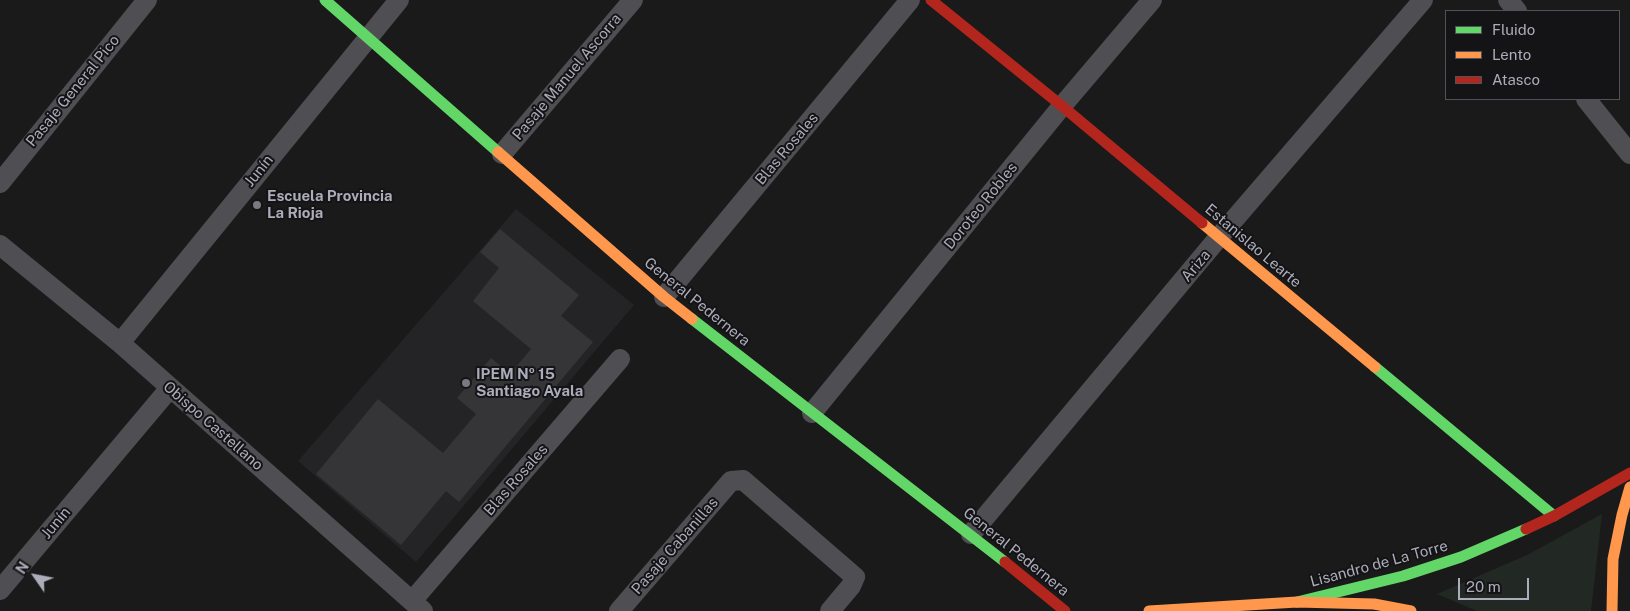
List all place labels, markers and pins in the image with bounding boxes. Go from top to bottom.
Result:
place label: Escuela Provincia La Rioja [267,187,393,222]
marker: Escuela Provincia La Rioja [251,199,263,211]
place label: IPEM Nº 15 Santiago Ayala [476,365,583,400]
marker: IPEM Nº 15 Santiago Ayala [460,377,472,389]

